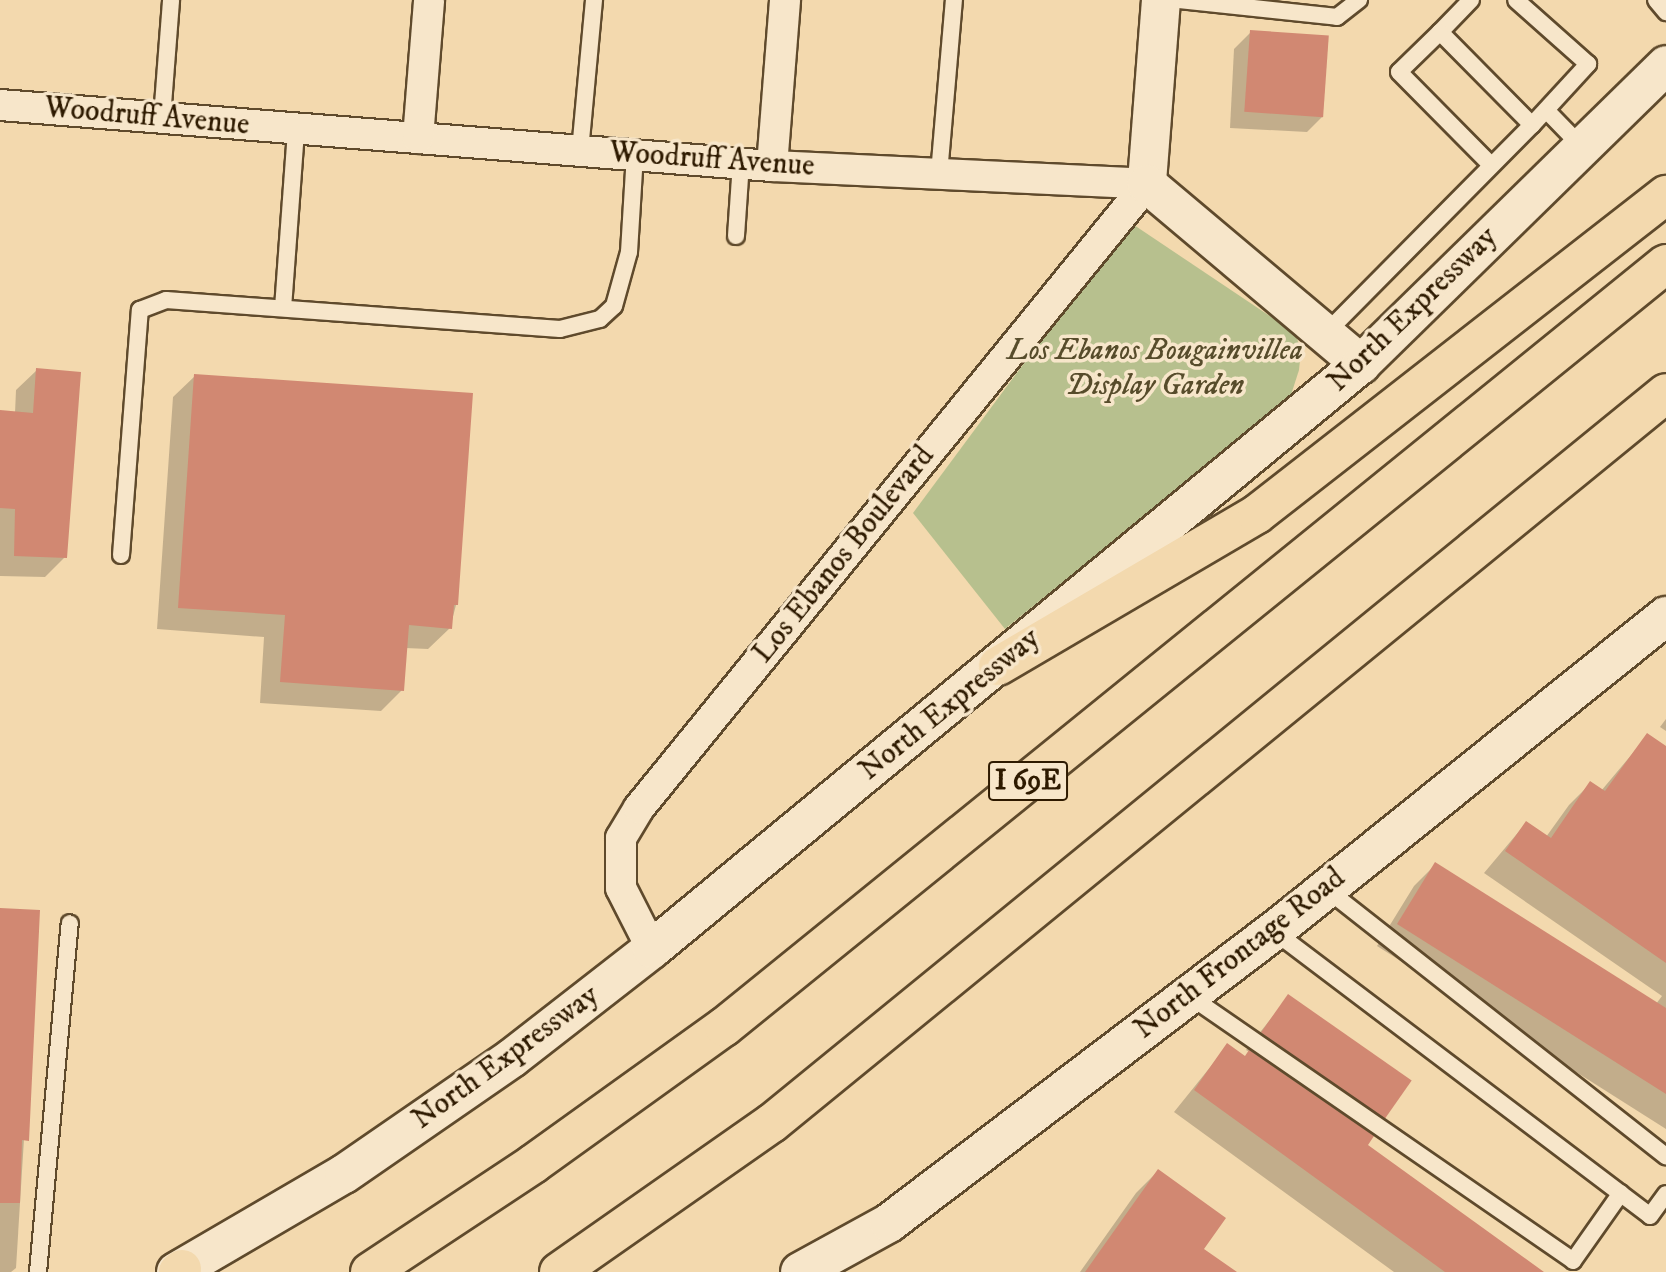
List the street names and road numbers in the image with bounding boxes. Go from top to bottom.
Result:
street label: Woodruff Avenue [43,90,251,144]
street label: Woodruff Avenue [608,135,816,185]
street label: North Expressway [1321,220,1505,400]
street label: Los Ebanos Boulevard [745,439,943,671]
street label: North Expressway [852,621,1048,789]
road number: I 69E [988,756,1068,806]
street label: North Frontage Road [1127,861,1353,1047]
street label: North Expressway [406,978,606,1138]

